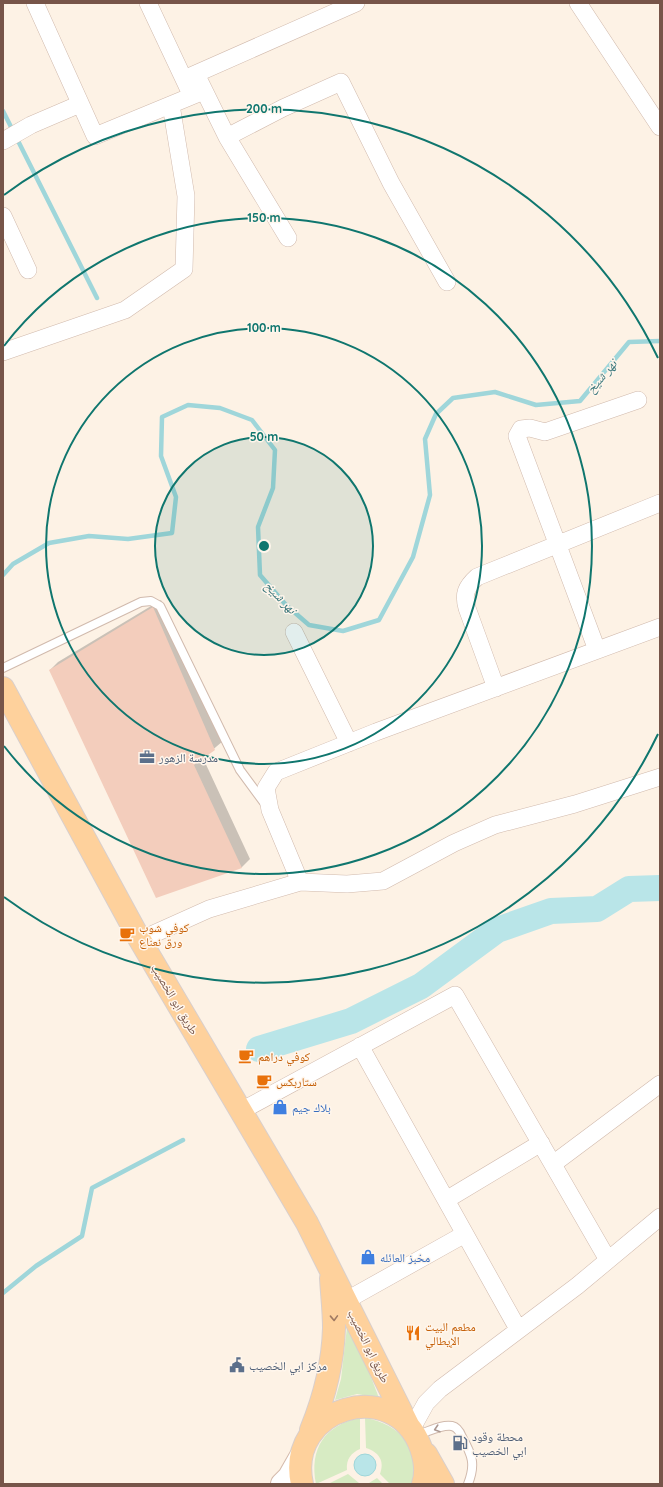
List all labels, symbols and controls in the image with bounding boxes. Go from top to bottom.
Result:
text: 200 m [246,101,282,116]
text: 150 m [247,210,281,225]
text: 100 m [247,320,281,335]
water label: نهر شيخ [582,354,622,397]
text: 50 m [250,429,278,444]
centre of rings [257,539,271,553]
water label: نهر شيخ [261,577,302,619]
office icon: مدرسة الزهور [138,748,156,766]
place label: مدرسة الزهور [158,750,218,765]
place label: كوفي شوب ورق نعناع [139,920,189,950]
cafe icon: كوفي شوب ورق نعناع [118,925,136,943]
street label: طريق ابو الخصيب [148,961,202,1037]
cafe icon: كوفي دراهم [237,1047,255,1065]
place label: كوفي دراهم [258,1049,310,1067]
cafe icon: ستاربكس [255,1072,273,1090]
place label: ستاربكس [276,1074,317,1089]
shop icon: بلاك جيم [271,1098,289,1116]
place label: بلاك جيم [292,1100,331,1116]
shop icon: مخبز العائله [359,1248,377,1266]
place label: مخبز العائله [380,1250,430,1265]
street label: طريق ابو الخصيب [344,1307,393,1385]
one-way arrow [329,1315,338,1321]
place label: مطعم البيت الإيطالي [425,1319,476,1351]
restaurant icon: مطعم البيت الإيطالي [404,1324,422,1342]
public building icon: مركز ابي الخصيب [228,1356,246,1374]
place label: مركز ابي الخصيب [249,1358,327,1376]
one-way arrow [434,1424,441,1432]
place label: محطة وقود ابي الخصيب [472,1429,527,1461]
fuel station icon: محطة وقود ابي الخصيب [451,1434,469,1452]

